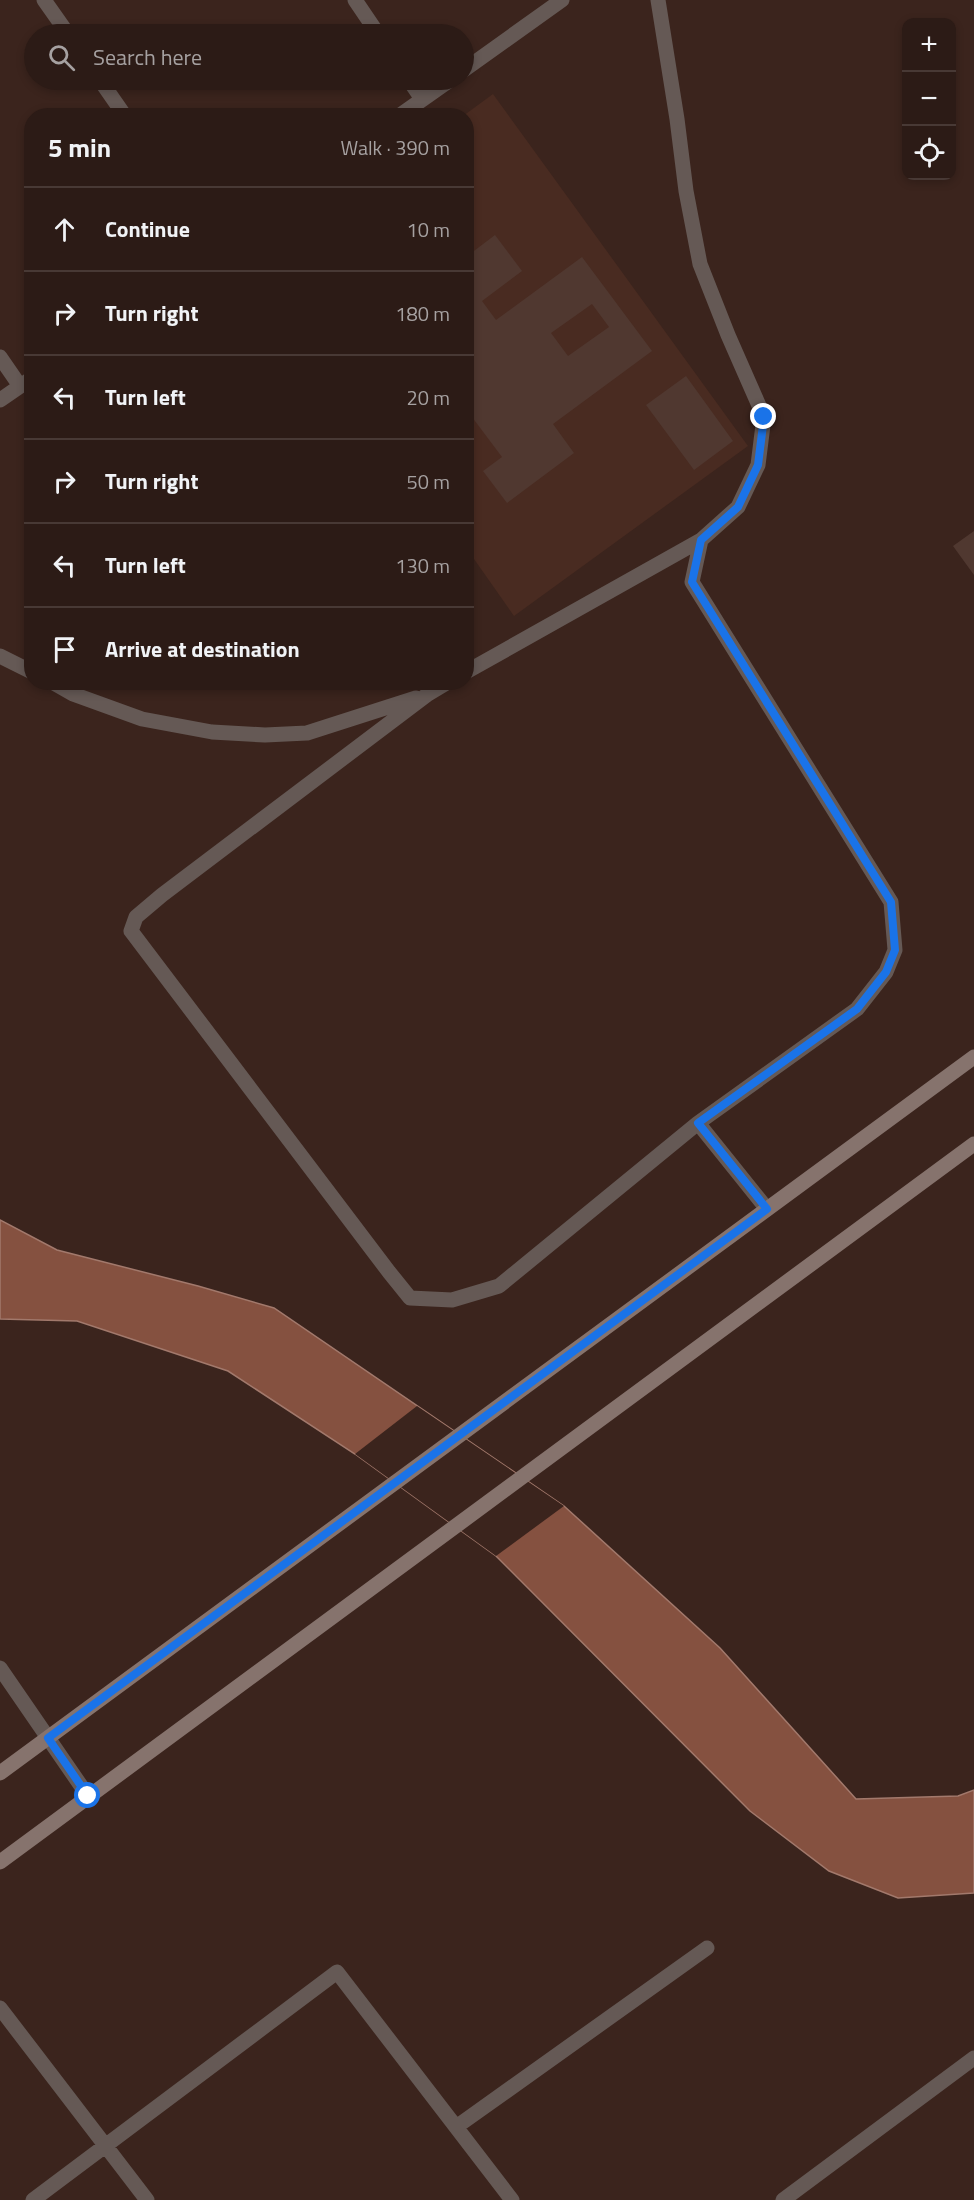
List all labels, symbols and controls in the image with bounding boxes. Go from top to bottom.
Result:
map controls [902,18,956,180]
button: + [902,18,956,72]
search box [24,24,474,90]
text: Search here [93,40,202,74]
icon: search [45,41,78,74]
button: − [902,72,956,126]
button: locate [902,126,956,180]
text: 5 min [48,128,111,167]
text: Walk · 390 m [341,132,450,163]
text: Continue [105,212,190,246]
icon: ahead [48,213,81,246]
text: 10 m [406,214,450,245]
text: Turn right [105,296,199,330]
icon: right [48,297,81,330]
text: 180 m [395,298,450,329]
text: Turn left [105,380,186,414]
icon: left [48,381,81,414]
text: 20 m [406,382,450,413]
route end [750,403,776,429]
text: Turn right [105,464,199,498]
icon: right [48,465,81,498]
text: 50 m [406,466,450,497]
text: Turn left [105,548,186,582]
icon: left [48,549,81,582]
text: 130 m [395,550,450,581]
text: Arrive at destination [105,632,300,666]
icon: arrive [48,633,81,666]
route start [74,1782,100,1808]

